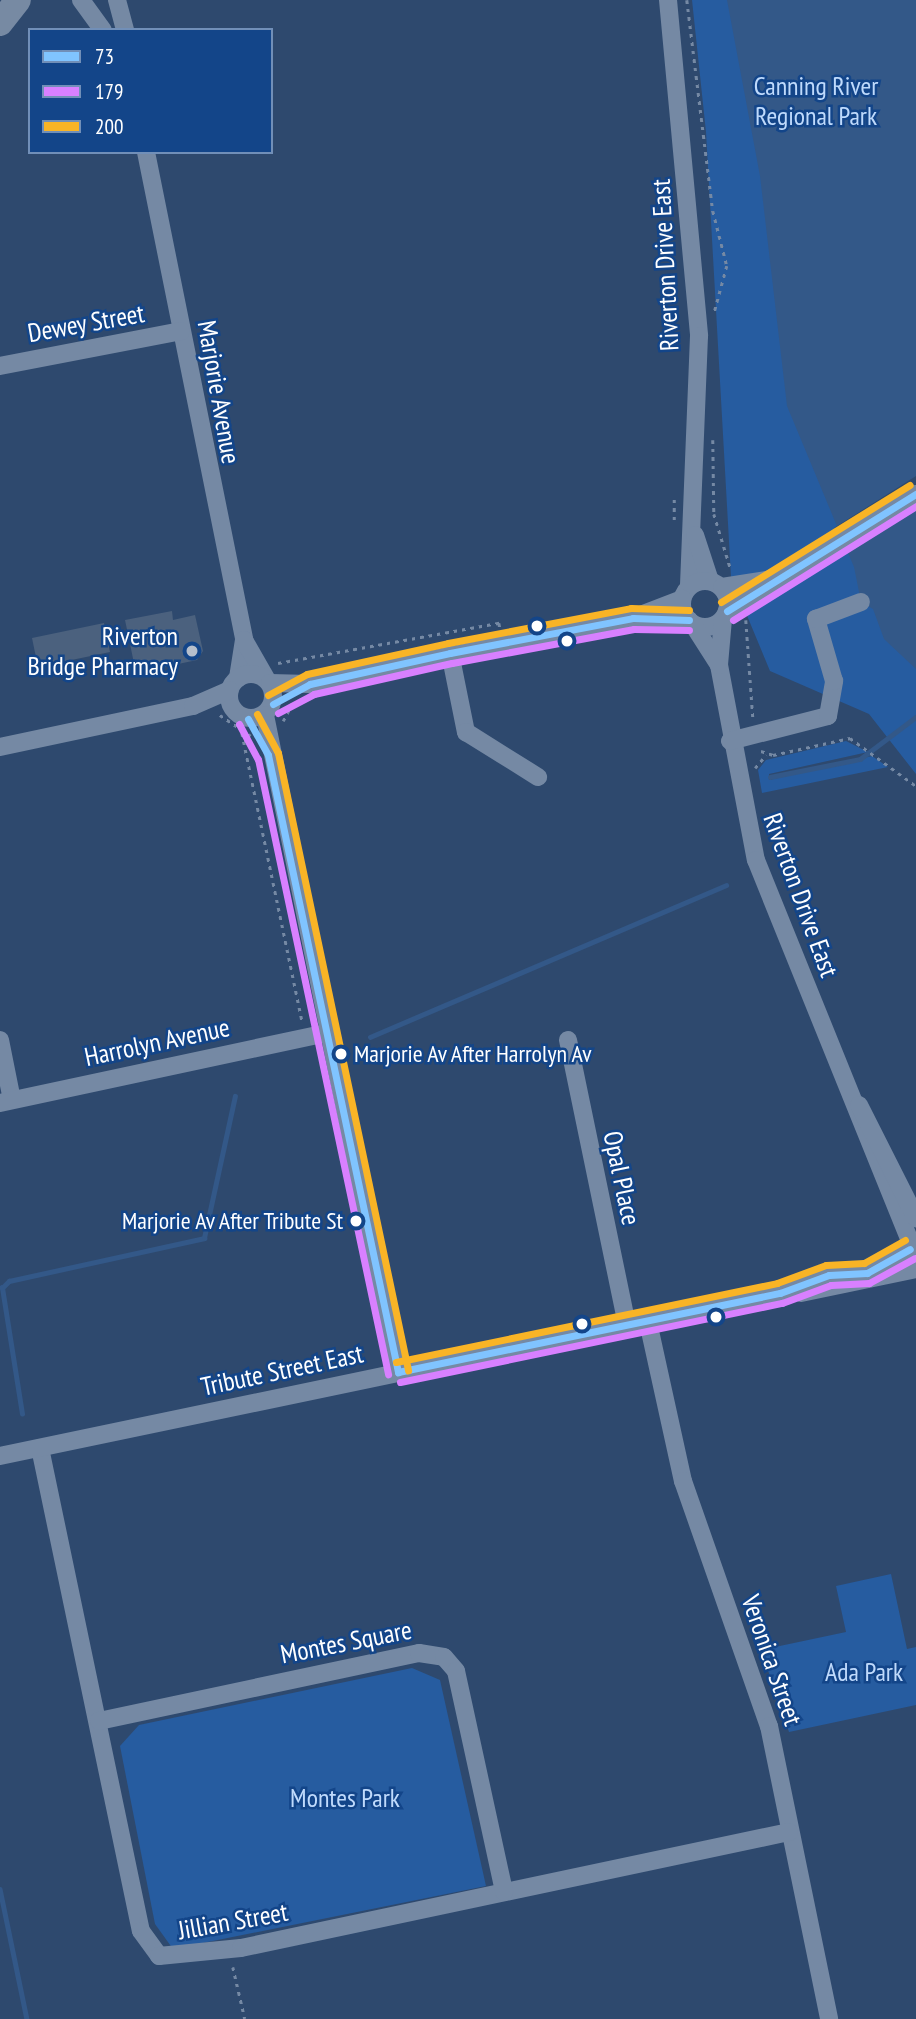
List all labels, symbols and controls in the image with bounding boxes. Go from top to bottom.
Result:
legend [28,28,273,154]
text: 73 [95,43,114,70]
park label: Canning River Regional Park [754,70,878,132]
text: 179 [95,78,123,105]
text: 200 [95,113,123,140]
street label: Riverton Drive East [645,178,685,352]
street label: Dewey Street [25,297,147,349]
street label: Marjorie Avenue [191,318,247,466]
unlabelled marker [530,619,544,633]
place label: Riverton Bridge Pharmacy [27,620,178,682]
unlabelled marker [560,634,574,648]
marker: Riverton Bridge Pharmacy [184,643,200,659]
street label: Riverton Drive East [757,809,845,981]
street label: Harrolyn Avenue [81,1011,233,1073]
place label: Marjorie Av After Harrolyn Av [354,1040,594,1068]
marker: Marjorie Av After Harrolyn Av [334,1047,348,1061]
street label: Opal Place [597,1128,647,1228]
place label: Marjorie Av After Tribute St [119,1207,343,1235]
marker: Marjorie Av After Tribute St [349,1214,363,1228]
unlabelled marker [709,1310,723,1324]
unlabelled marker [575,1317,589,1331]
street label: Tribute Street East [198,1338,366,1402]
street label: Veronica Street [735,1591,809,1729]
street label: Montes Square [278,1614,414,1670]
park label: Ada Park [825,1656,903,1688]
park label: Montes Park [290,1782,400,1814]
street label: Jillian Street [176,1896,290,1946]

